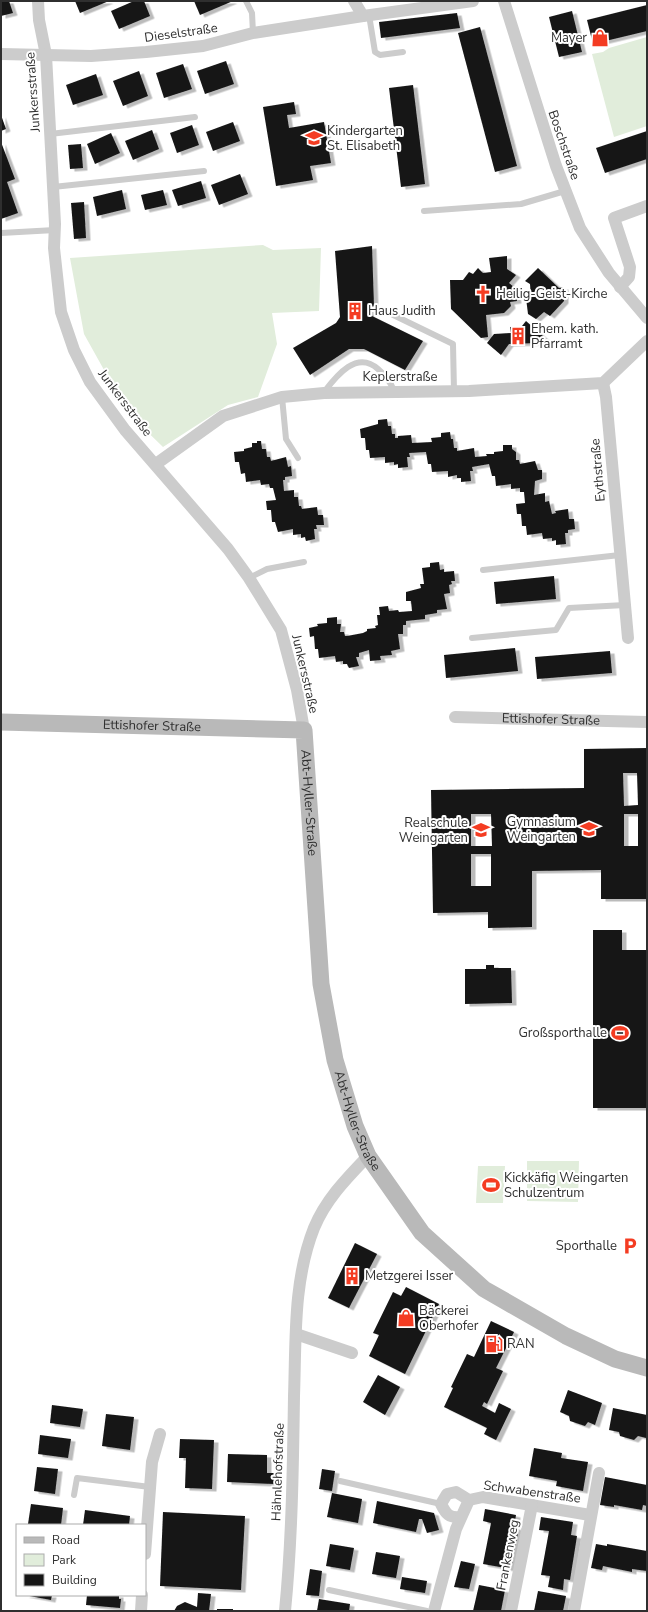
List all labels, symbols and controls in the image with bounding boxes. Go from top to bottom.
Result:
street label: Dieselstraße [143,19,219,47]
shop icon: Mayer [590,28,610,48]
place label: Mayer [551,29,587,47]
street label: Junkersstraße [21,51,45,134]
street label: Boschstraße [544,108,584,182]
place label: Kindergarten St. Elisabeth [327,122,403,155]
school or university icon: Kindergarten St. Elisabeth [304,128,324,148]
church icon: Heilig-Geist-Kirche [473,284,493,304]
place label: Heilig-Geist-Kirche [496,285,607,303]
building icon: Haus Judith [345,301,365,321]
place label: Haus Judith [368,302,436,320]
place label: Ehem. kath. Pfarramt [531,320,599,353]
building icon: Ehem. kath. Pfarramt [508,326,528,346]
street label: Junkersstraße [93,365,156,440]
street label: Keplerstraße [363,368,438,386]
street label: Eythstraße [586,438,610,502]
street label: Junkersstraße [287,632,323,715]
street label: Ettishofer Straße [502,709,600,730]
street label: Ettishofer Straße [103,716,201,736]
street label: Abt-Hyller-Straße [296,749,321,857]
place label: Gymnasium Weingarten [507,813,576,846]
place label: Realschule Weingarten [399,814,468,847]
school or university icon: Gymnasium Weingarten [579,819,599,839]
school or university icon: Realschule Weingarten [471,820,491,840]
sports icon: Großsporthalle [610,1023,630,1043]
place label: Großsporthalle [518,1024,607,1042]
street label: Abt-Hyller-Straße [330,1069,385,1175]
place label: Kickkäfig Weingarten Schulzentrum [504,1169,628,1202]
sports icon: Kickkäfig Weingarten Schulzentrum [481,1175,501,1195]
parking icon: Sporthalle [620,1236,640,1256]
place label: Sporthalle [556,1237,617,1255]
building icon: Metzgerei Isser [342,1266,362,1286]
place label: Metzgerei Isser [365,1267,454,1285]
place label: Bäckerei Oberhofer [419,1302,479,1335]
shop icon: Bäckerei Oberhofer [396,1308,416,1328]
fuel station icon: RAN [484,1334,504,1354]
place label: RAN [507,1335,535,1353]
street label: Hähnlehofstraße [267,1423,289,1521]
street label: Schwabenstraße [482,1476,582,1508]
street label: Frankenweg [492,1518,524,1592]
legend [16,1524,146,1596]
text: Road [52,1532,80,1548]
text: Park [52,1552,77,1568]
text: Building [52,1572,97,1588]

